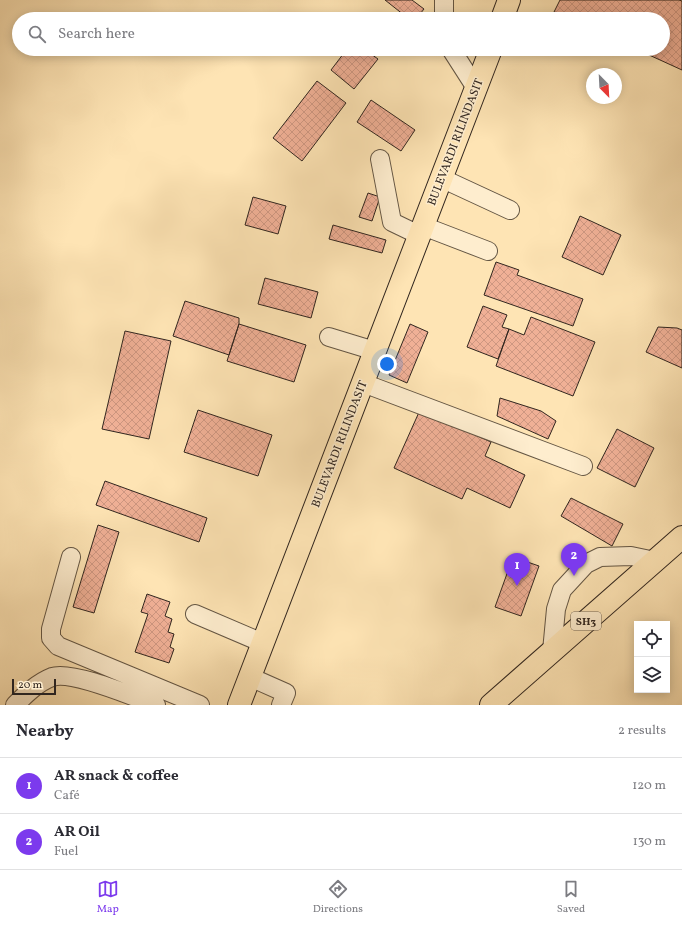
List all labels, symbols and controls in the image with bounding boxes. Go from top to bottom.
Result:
search box [12,12,670,56]
icon: search [26,23,48,45]
text: Search here [58,24,135,45]
north arrow [586,68,622,104]
street label: BULEVARDI RILINDASIT [424,77,488,208]
your location [377,354,397,374]
street label: BULEVARDI RILINDASIT [308,379,372,510]
pin: 2 [561,543,587,576]
pin: 1 [504,553,530,586]
road number: SH3 [571,612,601,630]
map controls [634,621,670,693]
button: locate [634,621,670,657]
button: layers [634,657,670,693]
scale bar [12,677,56,696]
text: 20 m [18,678,42,693]
text: Nearby [16,720,74,743]
text: 2 results [618,722,666,740]
text: AR snack & coffee [54,766,179,787]
text: 1 [26,777,32,795]
text: 120 m [632,777,666,795]
text: Café [54,787,80,805]
text: AR Oil [54,822,100,843]
text: 2 [26,833,32,851]
text: 130 m [633,833,666,851]
text: Fuel [54,843,78,861]
tab: Map [97,878,119,917]
tab: Directions [313,878,363,917]
tab: Saved [557,878,585,917]

